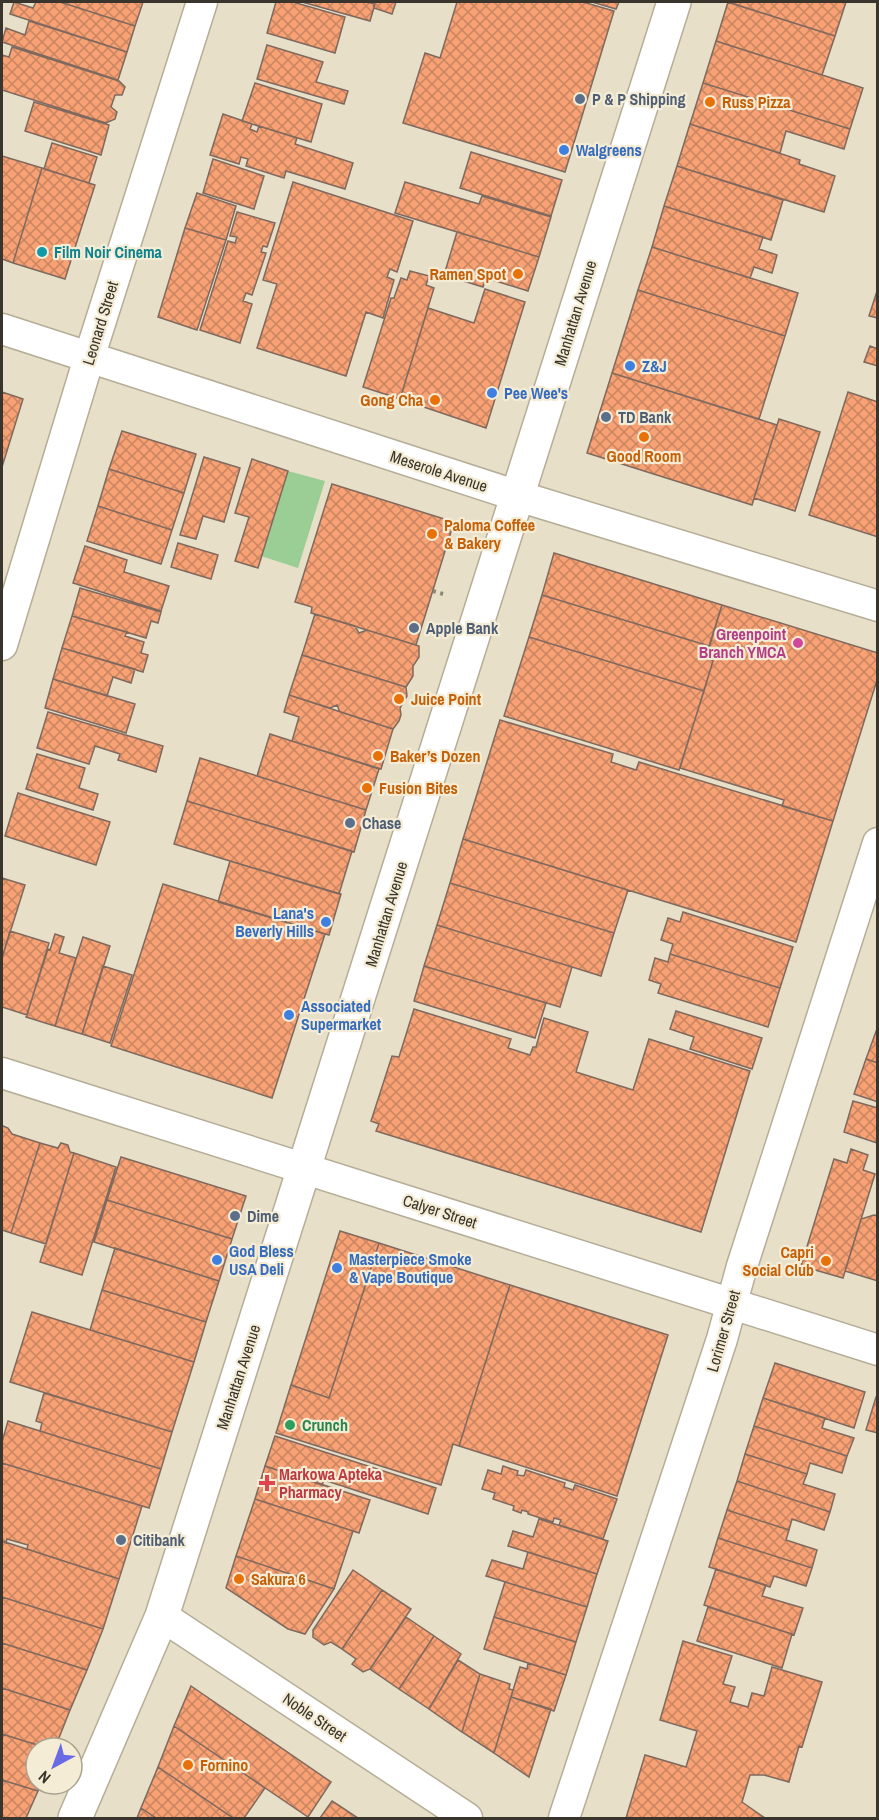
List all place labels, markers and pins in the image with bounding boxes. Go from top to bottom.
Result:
place label: P & P Shipping [592,88,686,110]
place label: Russ Pizza [722,91,791,113]
marker: P & P Shipping [573,92,587,106]
marker: Russ Pizza [703,95,717,109]
place label: Walgreens [576,139,642,161]
marker: Walgreens [557,143,571,157]
place label: Film Noir Cinema [54,241,163,263]
marker: Film Noir Cinema [35,245,49,259]
place label: Ramen Spot [429,263,507,285]
marker: Ramen Spot [511,267,525,281]
place label: Z&J [642,355,667,377]
marker: Z&J [623,359,637,373]
place label: Pee Wee's [504,382,568,404]
marker: Pee Wee's [485,386,499,400]
place label: Gong Cha [360,389,424,411]
marker: Gong Cha [428,393,442,407]
place label: TD Bank [618,406,672,428]
marker: TD Bank [599,410,613,424]
marker: Good Room [637,430,651,444]
place label: Good Room [606,445,682,467]
place label: Paloma Coffee & Bakery [444,514,535,554]
marker: Paloma Coffee & Bakery [425,527,439,541]
place label: Apple Bank [426,617,499,639]
marker: Apple Bank [407,621,421,635]
place label: Greenpoint Branch YMCA [699,623,787,663]
marker: Greenpoint Branch YMCA [791,636,805,650]
place label: Juice Point [411,688,482,710]
marker: Juice Point [392,692,406,706]
place label: Baker’s Dozen [390,745,480,767]
marker: Baker’s Dozen [371,749,385,763]
place label: Fusion Bites [379,777,458,799]
marker: Fusion Bites [360,781,374,795]
place label: Chase [362,812,401,834]
marker: Chase [343,816,357,830]
place label: Lana's Beverly Hills [235,902,314,942]
marker: Lana's Beverly Hills [319,915,333,929]
place label: Associated Supermarket [301,995,382,1035]
marker: Associated Supermarket [282,1008,296,1022]
place label: Dime [247,1205,279,1227]
marker: Dime [228,1209,242,1223]
place label: God Bless USA Deli [229,1240,294,1280]
place label: Capri Social Club [743,1241,814,1281]
place label: Masterpiece Smoke & Vape Boutique [349,1248,472,1288]
marker: God Bless USA Deli [210,1253,224,1267]
marker: Capri Social Club [819,1254,833,1268]
marker: Masterpiece Smoke & Vape Boutique [330,1261,344,1275]
place label: Crunch [302,1414,348,1436]
marker: Crunch [283,1418,297,1432]
place label: Markowa Apteka Pharmacy [279,1463,383,1503]
marker: Markowa Apteka Pharmacy [260,1476,274,1490]
place label: Citibank [133,1529,185,1551]
marker: Citibank [114,1533,128,1547]
place label: Sakura 6 [251,1568,306,1590]
marker: Sakura 6 [232,1572,246,1586]
place label: Fornino [200,1754,248,1776]
marker: Fornino [181,1758,195,1772]

